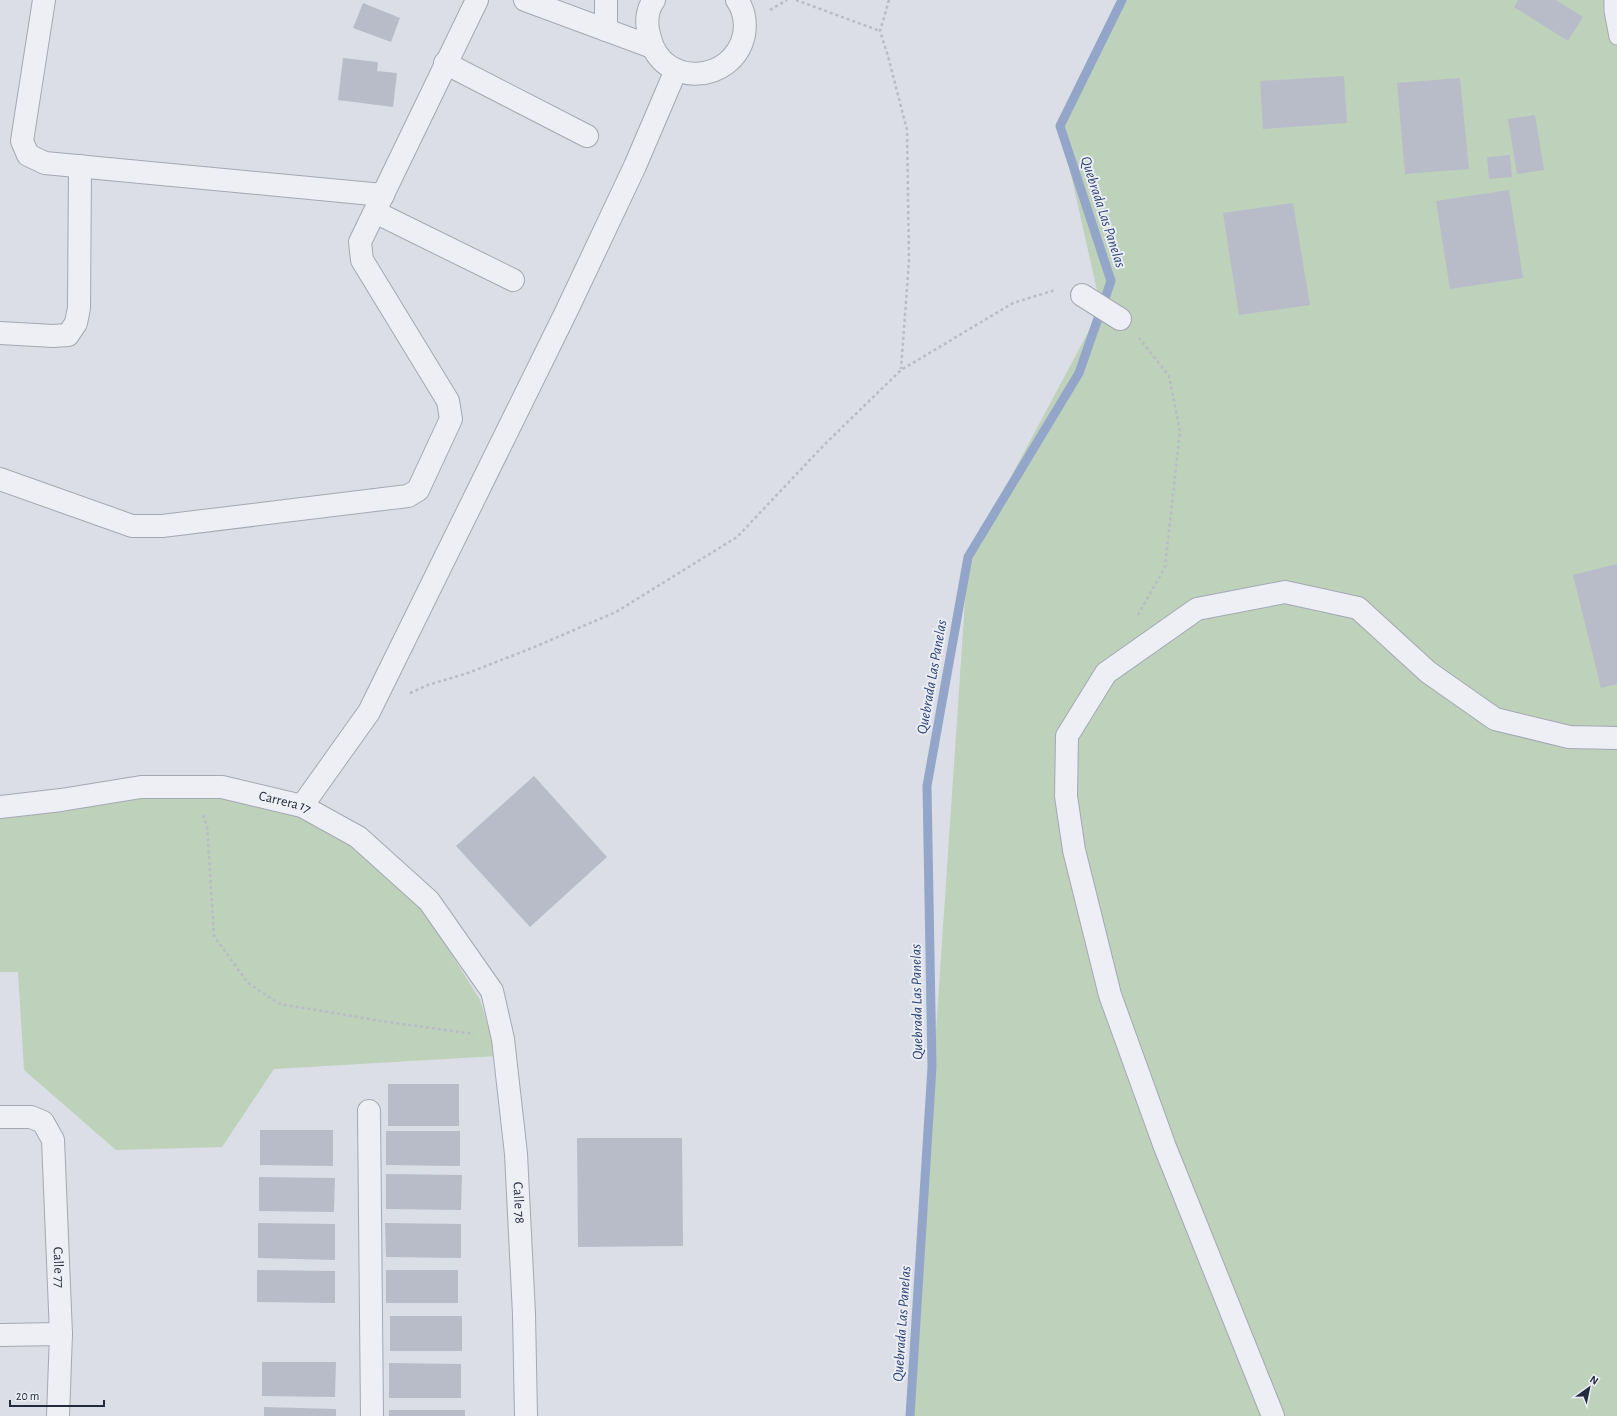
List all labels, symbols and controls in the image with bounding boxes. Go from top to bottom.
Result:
water label: Quebrada Las Panelas [1078,155,1128,270]
water label: Quebrada Las Panelas [915,618,949,735]
street label: Carrera 17 [257,789,313,816]
water label: Quebrada Las Panelas [908,944,926,1060]
street label: Calle 78 [510,1182,526,1224]
street label: Calle 77 [50,1246,66,1288]
water label: Quebrada Las Panelas [890,1265,914,1382]
north arrow [1569,1368,1609,1408]
text: N [1588,1373,1600,1387]
scale bar [10,1382,104,1408]
text: 20 m [16,1390,39,1402]

